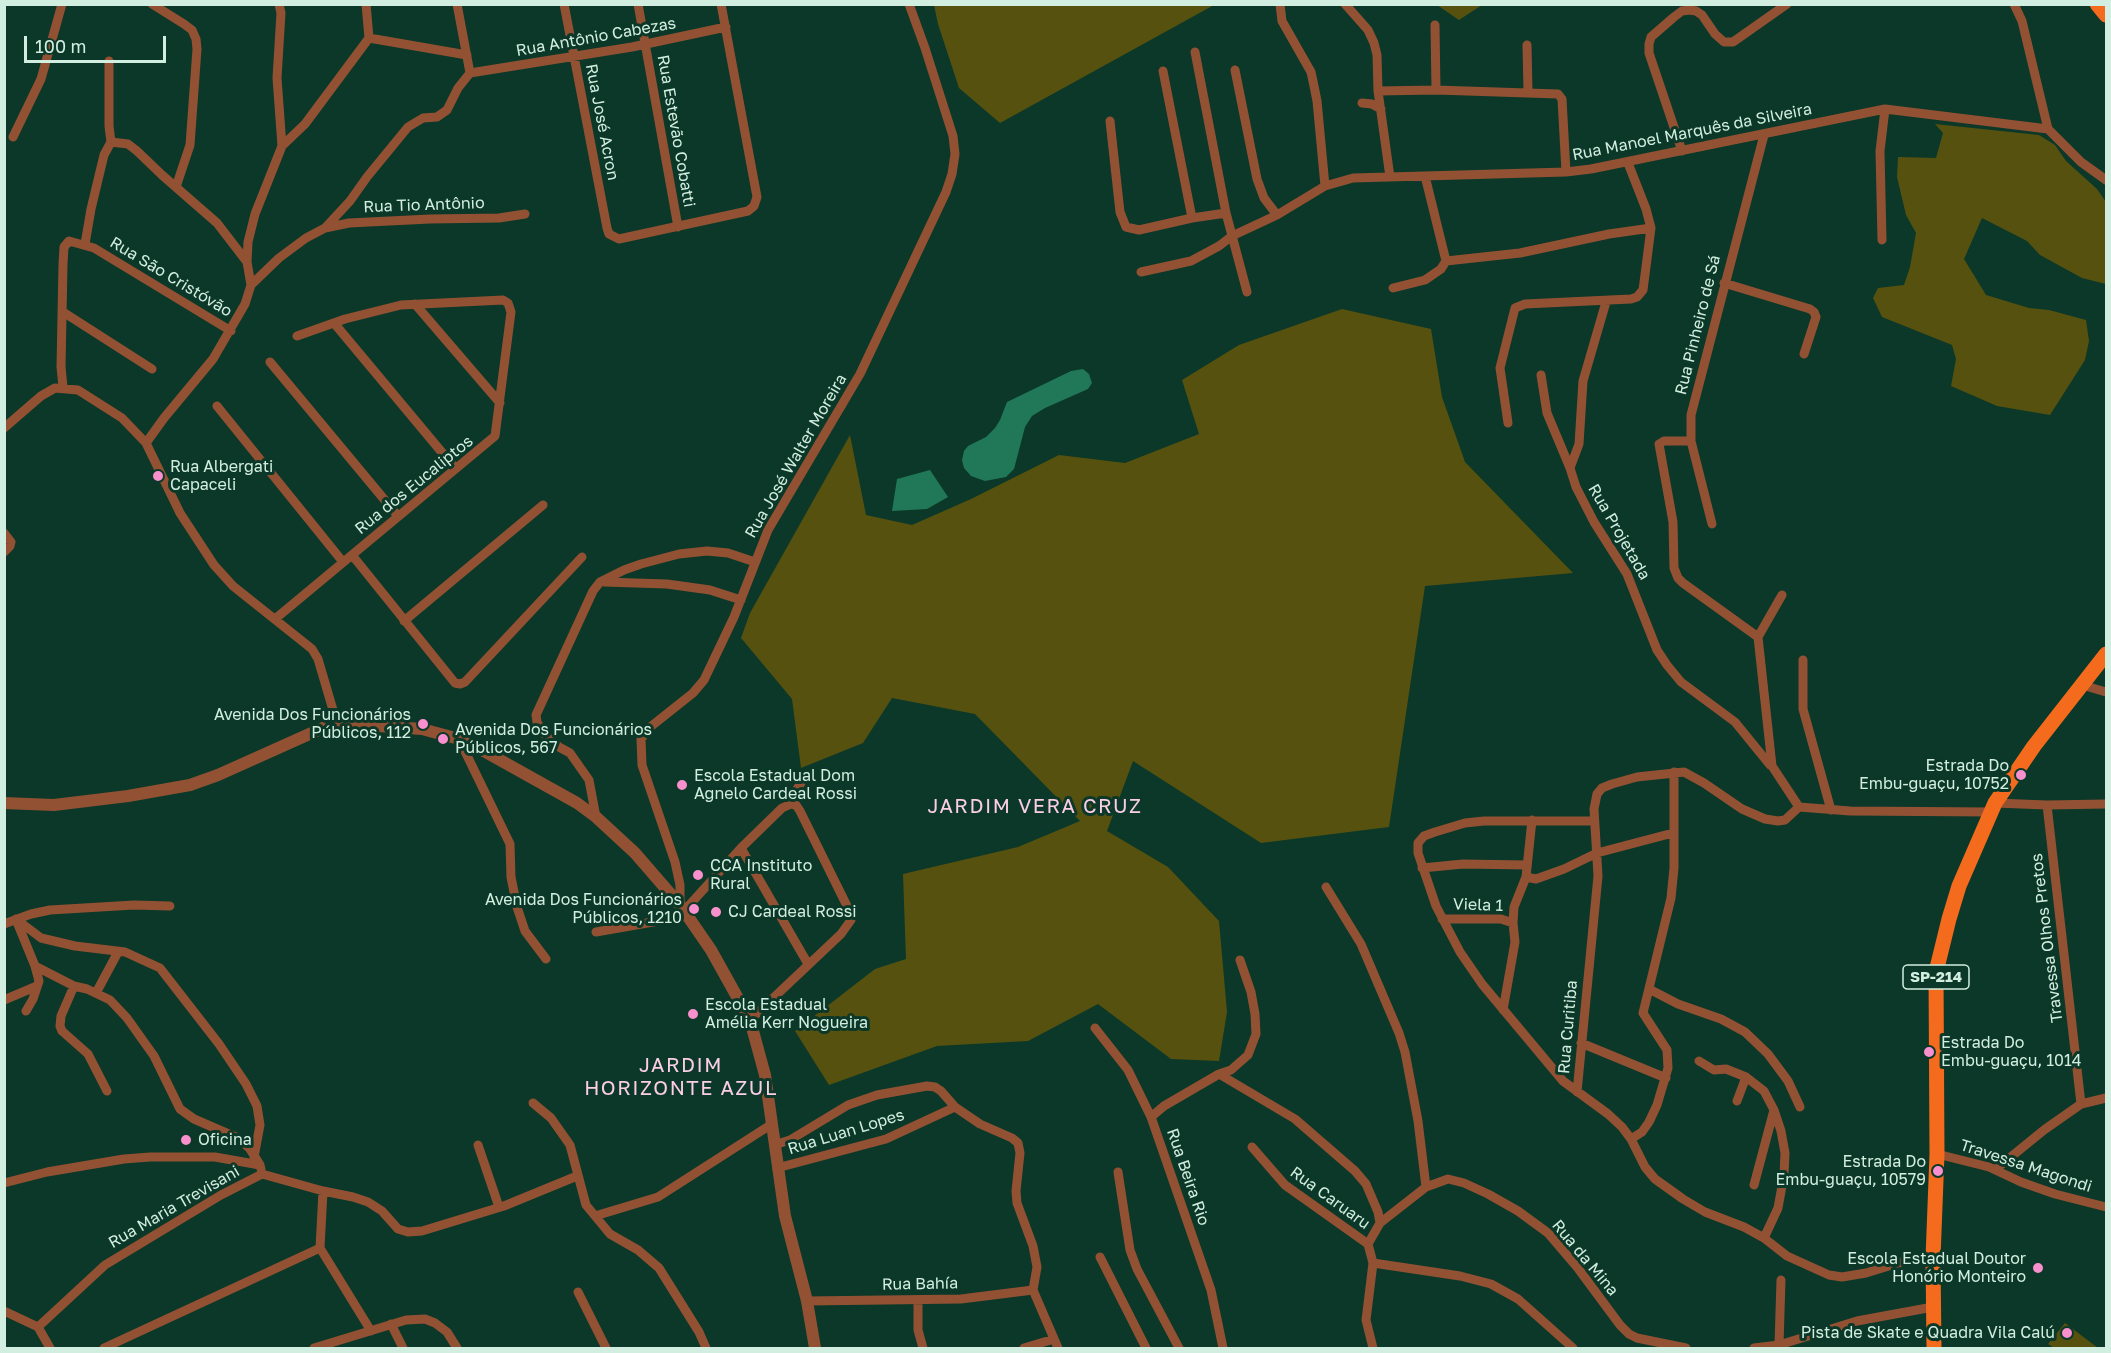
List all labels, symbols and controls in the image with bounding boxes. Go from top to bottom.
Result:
street label: Rua Antônio Cabezas [515,13,677,61]
scale bar [27,24,170,62]
text: 100 m [35,35,86,57]
street label: Rua Estevão Cobatti [653,53,699,209]
street label: Rua José Acron [581,62,623,182]
street label: Rua Manoel Marquês da Silveira [1571,99,1813,165]
street label: Rua Tio Antônio [363,193,485,217]
street label: Rua São Cristóvão [106,233,236,321]
street label: Rua Pinheiro de Sá [1671,253,1725,397]
street label: Rua José Walter Moreira [741,371,851,541]
street label: Rua dos Eucaliptos [351,432,477,538]
place label: Rua Albergati Capaceli [170,457,273,495]
marker: Rua Albergati Capaceli [151,469,165,483]
street label: Rua Projetada [1584,481,1654,583]
place label: Avenida Dos Funcionários Públicos, 112 [214,705,411,743]
marker: Avenida Dos Funcionários Públicos, 112 [416,717,430,731]
place label: Avenida Dos Funcionários Públicos, 567 [455,720,652,758]
marker: Avenida Dos Funcionários Públicos, 567 [436,732,450,746]
place label: Estrada Do Embu-guaçu, 10752 [1859,756,2009,794]
place label: Escola Estadual Dom Agnelo Cardeal Rossi [694,766,857,804]
marker: Estrada Do Embu-guaçu, 10752 [2014,768,2028,782]
marker: Escola Estadual Dom Agnelo Cardeal Rossi [675,778,689,792]
district label: JARDIM VERA CRUZ [927,795,1143,819]
street label: Travessa Olhos Pretos [2027,852,2067,1024]
place label: CCA Instituto Rural [710,856,812,894]
marker: CCA Instituto Rural [691,868,705,882]
place label: Avenida Dos Funcionários Públicos, 1210 [485,890,682,928]
street label: Viela 1 [1453,895,1503,915]
marker: Avenida Dos Funcionários Públicos, 1210 [687,902,701,916]
place label: CJ Cardeal Rossi [728,902,857,922]
marker: CJ Cardeal Rossi [709,905,723,919]
road number: SP-214 [1903,965,1969,989]
street label: Rua Curitiba [1554,979,1582,1075]
place label: Escola Estadual Amélia Kerr Nogueira [705,995,868,1033]
marker: Escola Estadual Amélia Kerr Nogueira [686,1007,700,1021]
place label: Estrada Do Embu-guaçu, 1014 [1941,1033,2081,1071]
marker: Estrada Do Embu-guaçu, 1014 [1922,1045,1936,1059]
district label: JARDIM HORIZONTE AZUL [584,1054,778,1101]
street label: Rua Luan Lopes [785,1105,907,1159]
street label: Rua Beira Rio [1162,1126,1214,1228]
place label: Oficina [198,1130,252,1150]
marker: Oficina [179,1133,193,1147]
street label: Travessa Magondi [1958,1136,2094,1196]
place label: Estrada Do Embu-guaçu, 10579 [1776,1152,1926,1190]
street label: Rua Maria Trevisani [105,1162,243,1252]
street label: Rua Caruaru [1286,1163,1374,1233]
marker: Estrada Do Embu-guaçu, 10579 [1931,1164,1945,1178]
street label: Rua da Mina [1548,1216,1622,1300]
place label: Escola Estadual Doutor Honório Monteiro [1847,1249,2026,1287]
marker: Escola Estadual Doutor Honório Monteiro [2031,1261,2045,1275]
street label: Rua Bahía [882,1274,958,1294]
place label: Pista de Skate e Quadra Vila Calú [1801,1323,2055,1343]
marker: Pista de Skate e Quadra Vila Calú [2060,1326,2074,1340]

